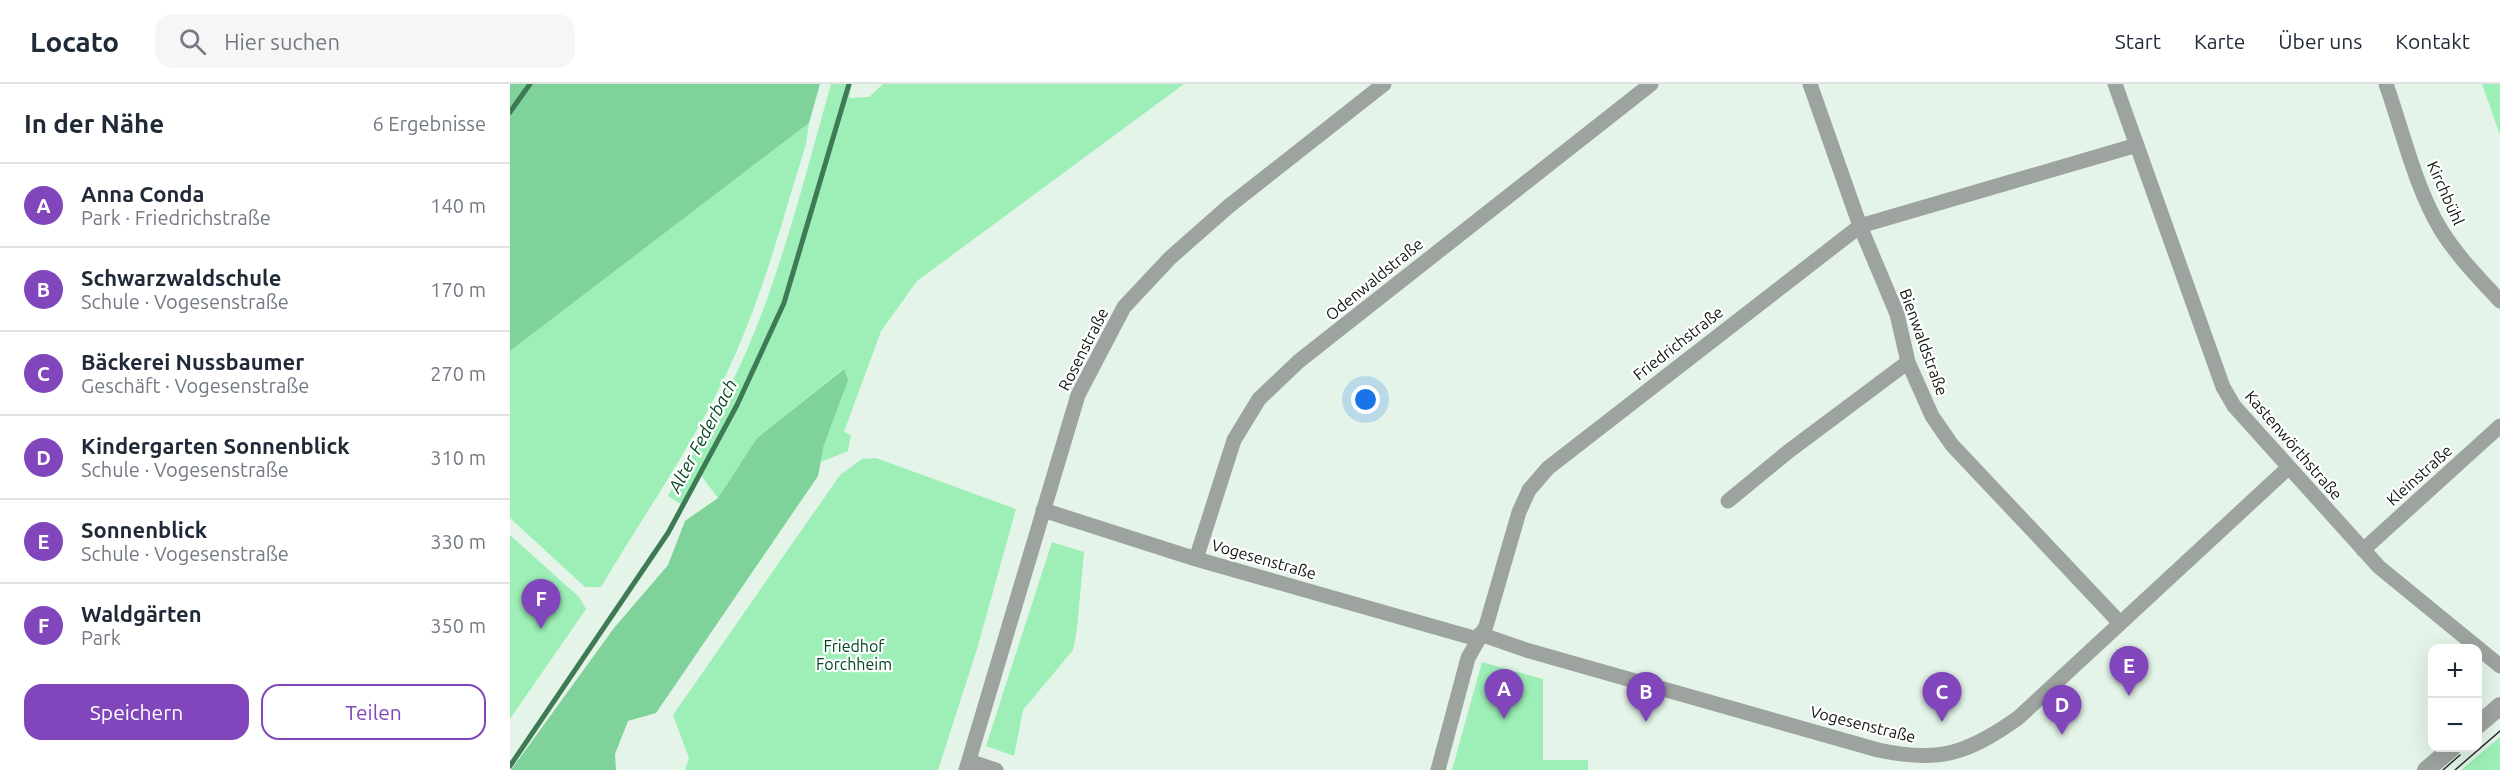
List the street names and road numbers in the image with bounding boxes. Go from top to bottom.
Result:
street label: Kirchbühl [2424,158,2468,228]
street label: Odenwaldstraße [1322,234,1426,324]
street label: Bienwaldstraße [1896,286,1952,398]
street label: Friedrichstraße [1630,302,1726,384]
street label: Rosenstraße [1055,305,1111,393]
street label: Kastenwörthstraße [2242,387,2346,503]
street label: Kleinstraße [2383,441,2455,509]
street label: Vogesenstraße [1210,535,1318,583]
street label: Vogesenstraße [1808,702,1918,746]

